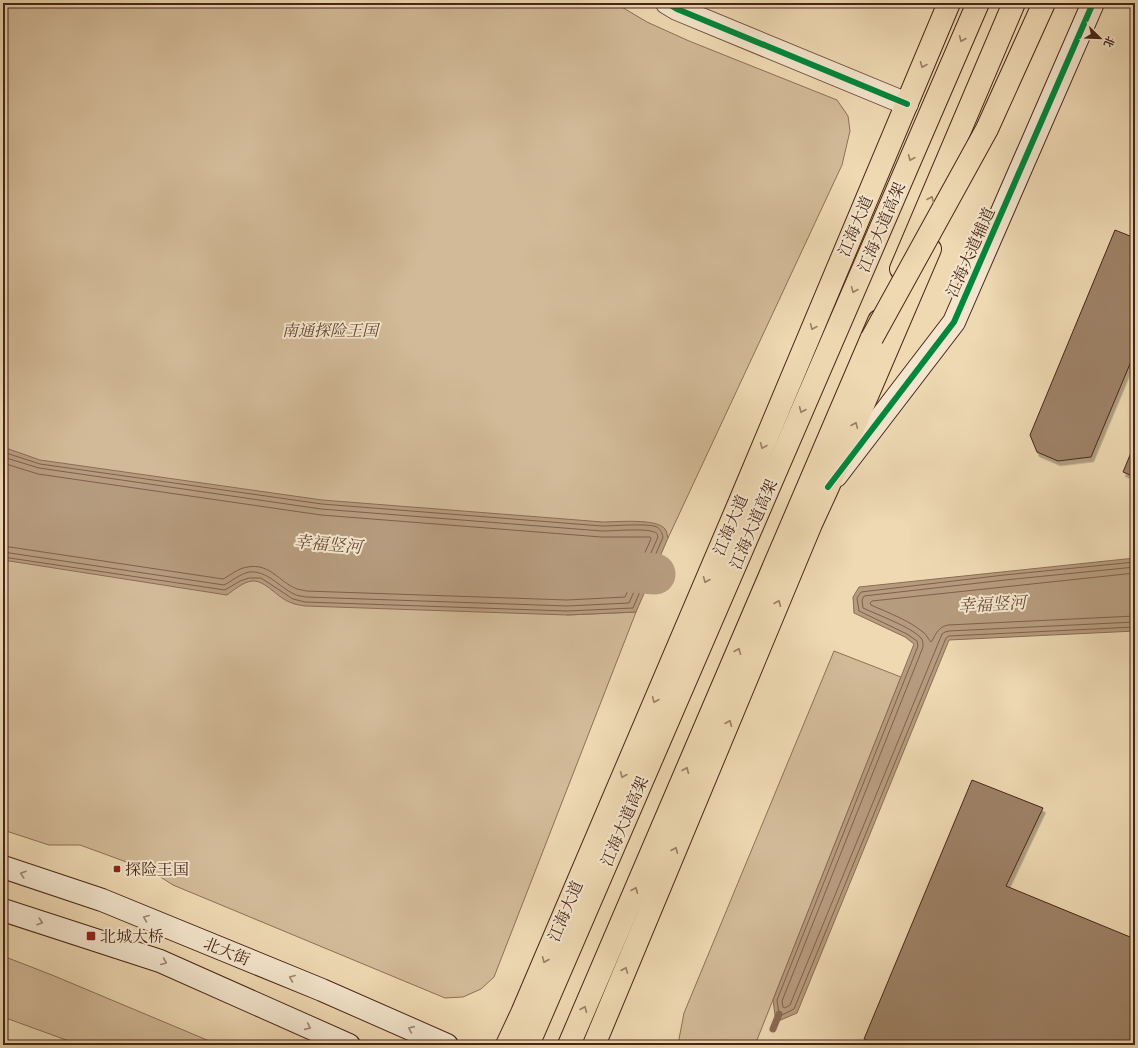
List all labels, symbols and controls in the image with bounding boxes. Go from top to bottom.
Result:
north arrow [1080,18,1120,58]
text: 北 [1100,34,1117,49]
one-way arrow [959,35,967,42]
one-way arrow [920,61,928,68]
one-way arrow [908,154,916,162]
street label: 江海大道高架 [854,179,910,275]
street label: 江海大道 [834,193,878,260]
one-way arrow [926,195,934,202]
street label: 江海大道辅道 [942,204,1000,300]
one-way arrow [851,286,859,294]
park label: 南通探险王国 [282,321,381,341]
one-way arrow [810,323,818,330]
one-way arrow [799,405,807,413]
one-way arrow [850,422,858,429]
one-way arrow [760,442,768,450]
street label: 江海大道高架 [725,476,781,572]
street label: 江海大道 [709,492,751,558]
water label: 幸福竖河 [293,531,366,559]
one-way arrow [703,576,711,584]
water label: 幸福竖河 [958,592,1030,618]
one-way arrow [774,600,782,607]
one-way arrow [733,647,741,654]
one-way arrow [652,695,660,703]
one-way arrow [724,720,732,727]
one-way arrow [682,767,690,774]
one-way arrow [620,771,628,779]
street label: 江海大道高架 [597,773,653,869]
one-way arrow [671,847,679,854]
place label: 探险王国 [125,860,189,880]
marker: 探险王国 [112,864,122,874]
one-way arrow [20,870,27,878]
street label: 江海大道 [544,878,588,945]
one-way arrow [630,886,638,894]
one-way arrow [142,915,150,923]
one-way arrow [36,917,43,926]
place label: 北城大桥 [100,927,164,947]
marker: 北城大桥 [85,930,97,942]
street label: 北大街 [201,934,253,970]
one-way arrow [541,956,549,963]
one-way arrow [160,958,167,966]
one-way arrow [620,967,628,975]
one-way arrow [288,975,296,983]
one-way arrow [579,1006,587,1014]
one-way arrow [304,1022,311,1030]
one-way arrow [408,1026,415,1034]

